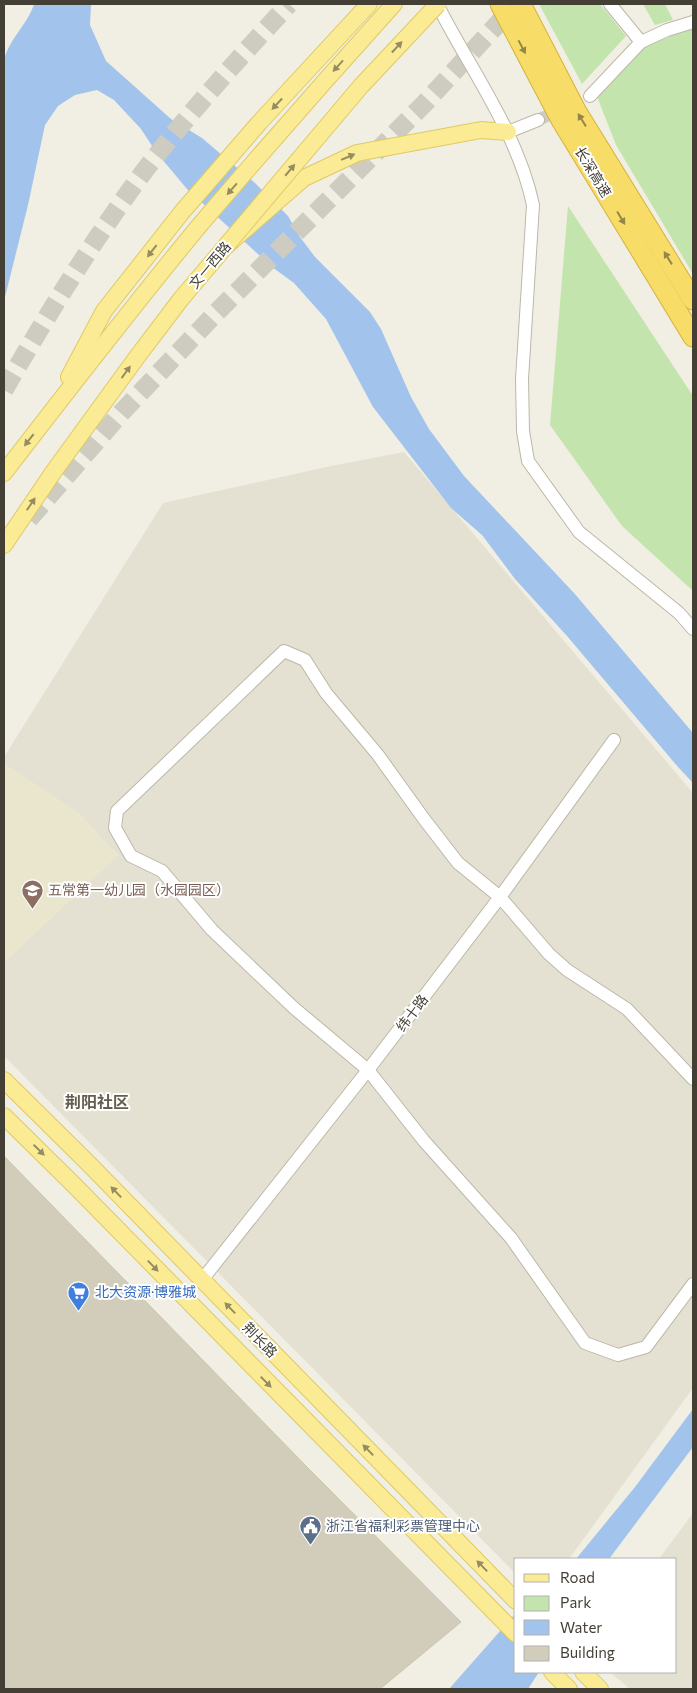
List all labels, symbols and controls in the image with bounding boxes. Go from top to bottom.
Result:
one-way arrow [518,40,527,54]
one-way arrow [391,42,403,54]
one-way arrow [332,59,344,71]
one-way arrow [271,98,283,110]
one-way arrow [578,113,587,127]
street label: 长深高速 [572,143,615,200]
one-way arrow [341,153,356,161]
one-way arrow [285,163,296,176]
one-way arrow [226,182,238,194]
one-way arrow [616,212,625,225]
street label: 文一西路 [185,238,234,292]
one-way arrow [147,244,158,257]
one-way arrow [663,252,672,265]
one-way arrow [120,366,131,379]
one-way arrow [24,433,35,446]
one-way arrow [26,498,36,511]
school or university icon: 五常第一幼儿园（水园园区） [20,878,44,909]
place label: 五常第一幼儿园（水园园区） [48,881,230,898]
street label: 纬十路 [392,991,431,1035]
district label: 荆阳社区 [65,1092,129,1111]
one-way arrow [32,1144,44,1156]
one-way arrow [110,1186,122,1198]
one-way arrow [146,1260,158,1272]
supermarket icon: 北大资源·博雅城 [67,1280,91,1311]
place label: 北大资源·博雅城 [95,1283,196,1300]
one-way arrow [224,1303,236,1315]
street label: 荆长路 [240,1319,281,1361]
one-way arrow [260,1376,272,1388]
one-way arrow [362,1444,374,1456]
public building icon: 浙江省福利彩票管理中心 [298,1514,322,1545]
place label: 浙江省福利彩票管理中心 [326,1517,480,1534]
legend [514,1558,677,1673]
one-way arrow [476,1560,488,1572]
text: Road [560,1568,595,1586]
text: Park [560,1593,591,1611]
text: Water [560,1618,602,1636]
text: Building [560,1643,615,1661]

